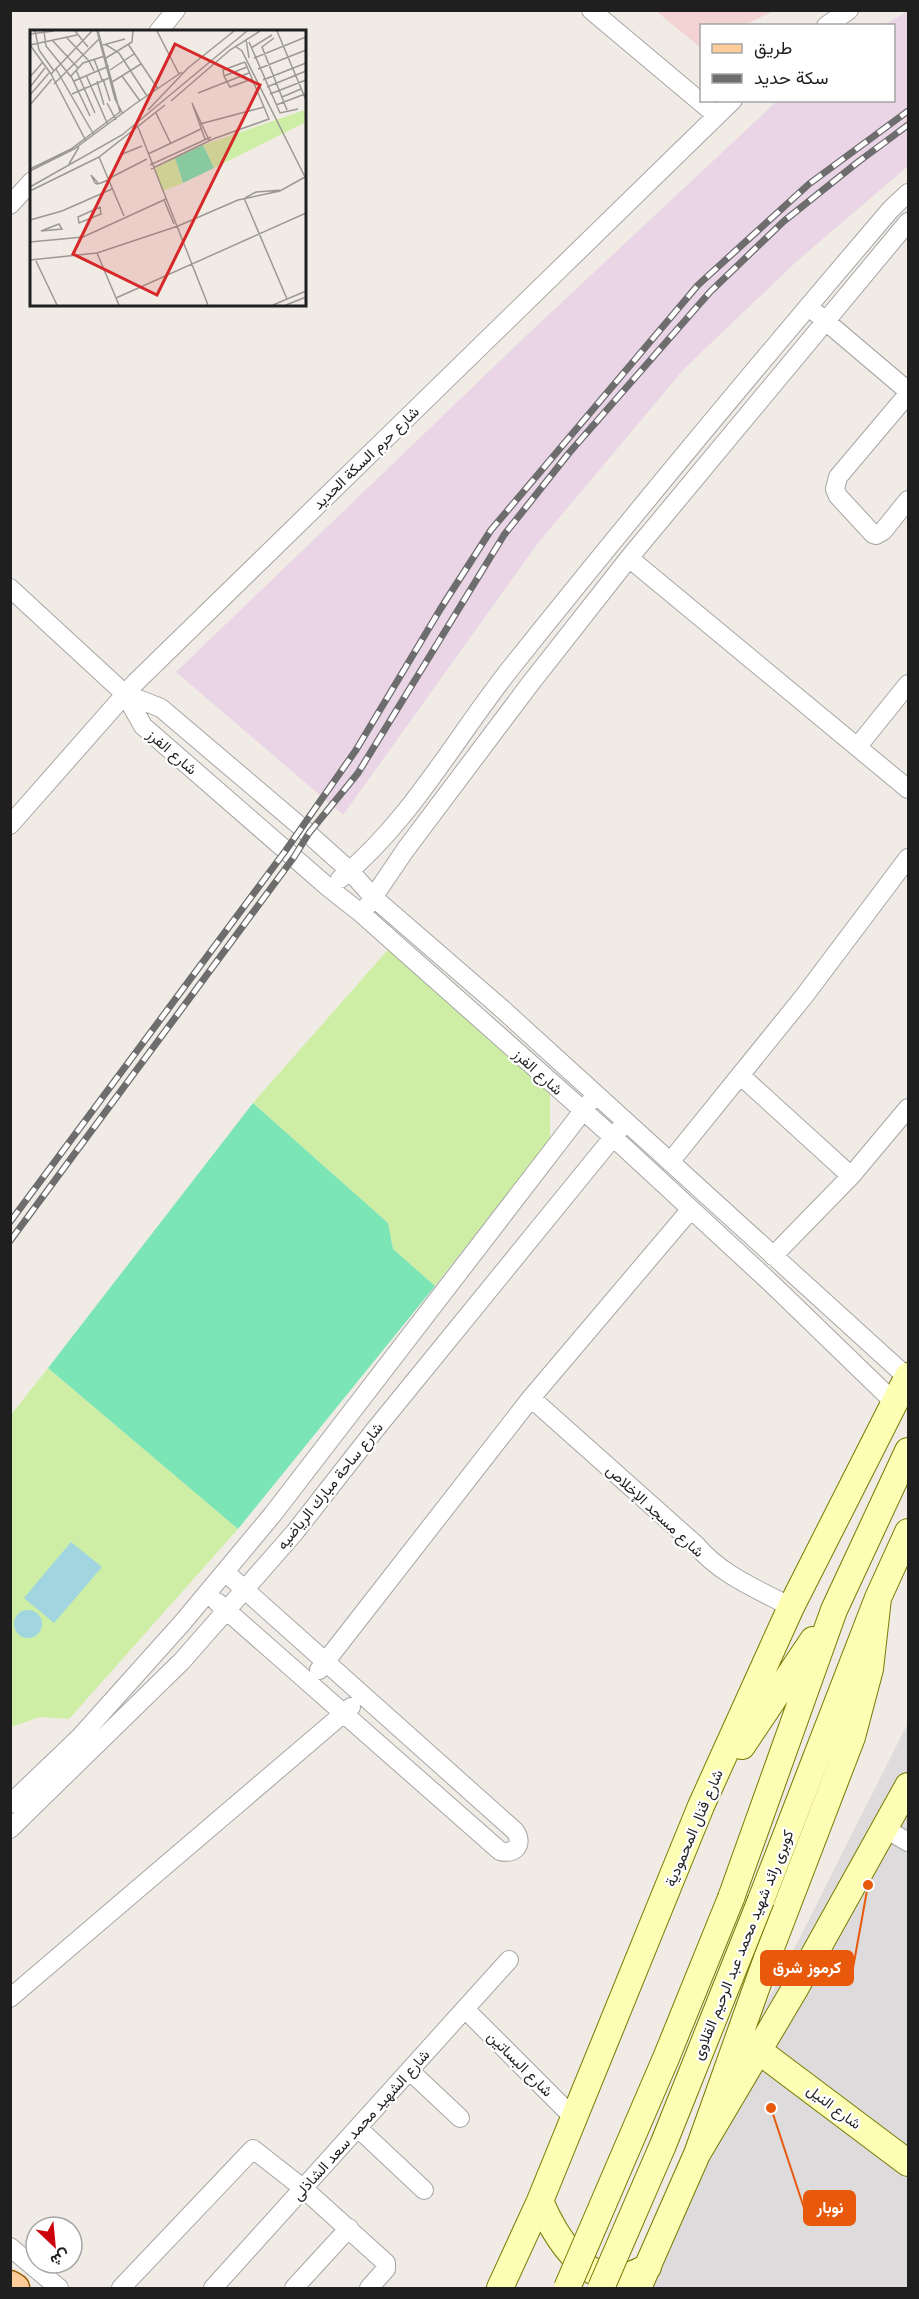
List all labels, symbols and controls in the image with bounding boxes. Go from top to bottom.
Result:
legend [700,24,895,102]
inset map [30,30,306,306]
text: طريق [754,36,792,59]
text: سكة حديد [754,66,828,89]
street label: شارع حرم السكة الحديد [308,402,424,515]
street label: شارع الفرز [141,724,201,780]
street label: شارع الفرز [508,1044,567,1100]
street label: شارع ساحة مبارك الرياضيه [272,1418,389,1554]
street label: شارع مسجد الإخلاص [601,1460,708,1562]
street label: شارع قنال المحمودية [660,1766,729,1890]
street label: كوبرى رائد شهيد محمد عبد الرحيم القلاوى [688,1827,799,2063]
callout: كرموز شرق [761,1951,853,1985]
text: كرموز شرق [773,1957,841,1978]
street label: شارع البساتين [482,2027,557,2102]
street label: شارع الشهيد محمد سعد الشاذلى [288,2045,435,2205]
street label: شارع النيل [802,2080,865,2135]
callout: نوبار [804,2191,855,2225]
text: نوبار [815,2197,844,2218]
north arrow [24,2215,84,2275]
text: ش [48,2245,74,2272]

